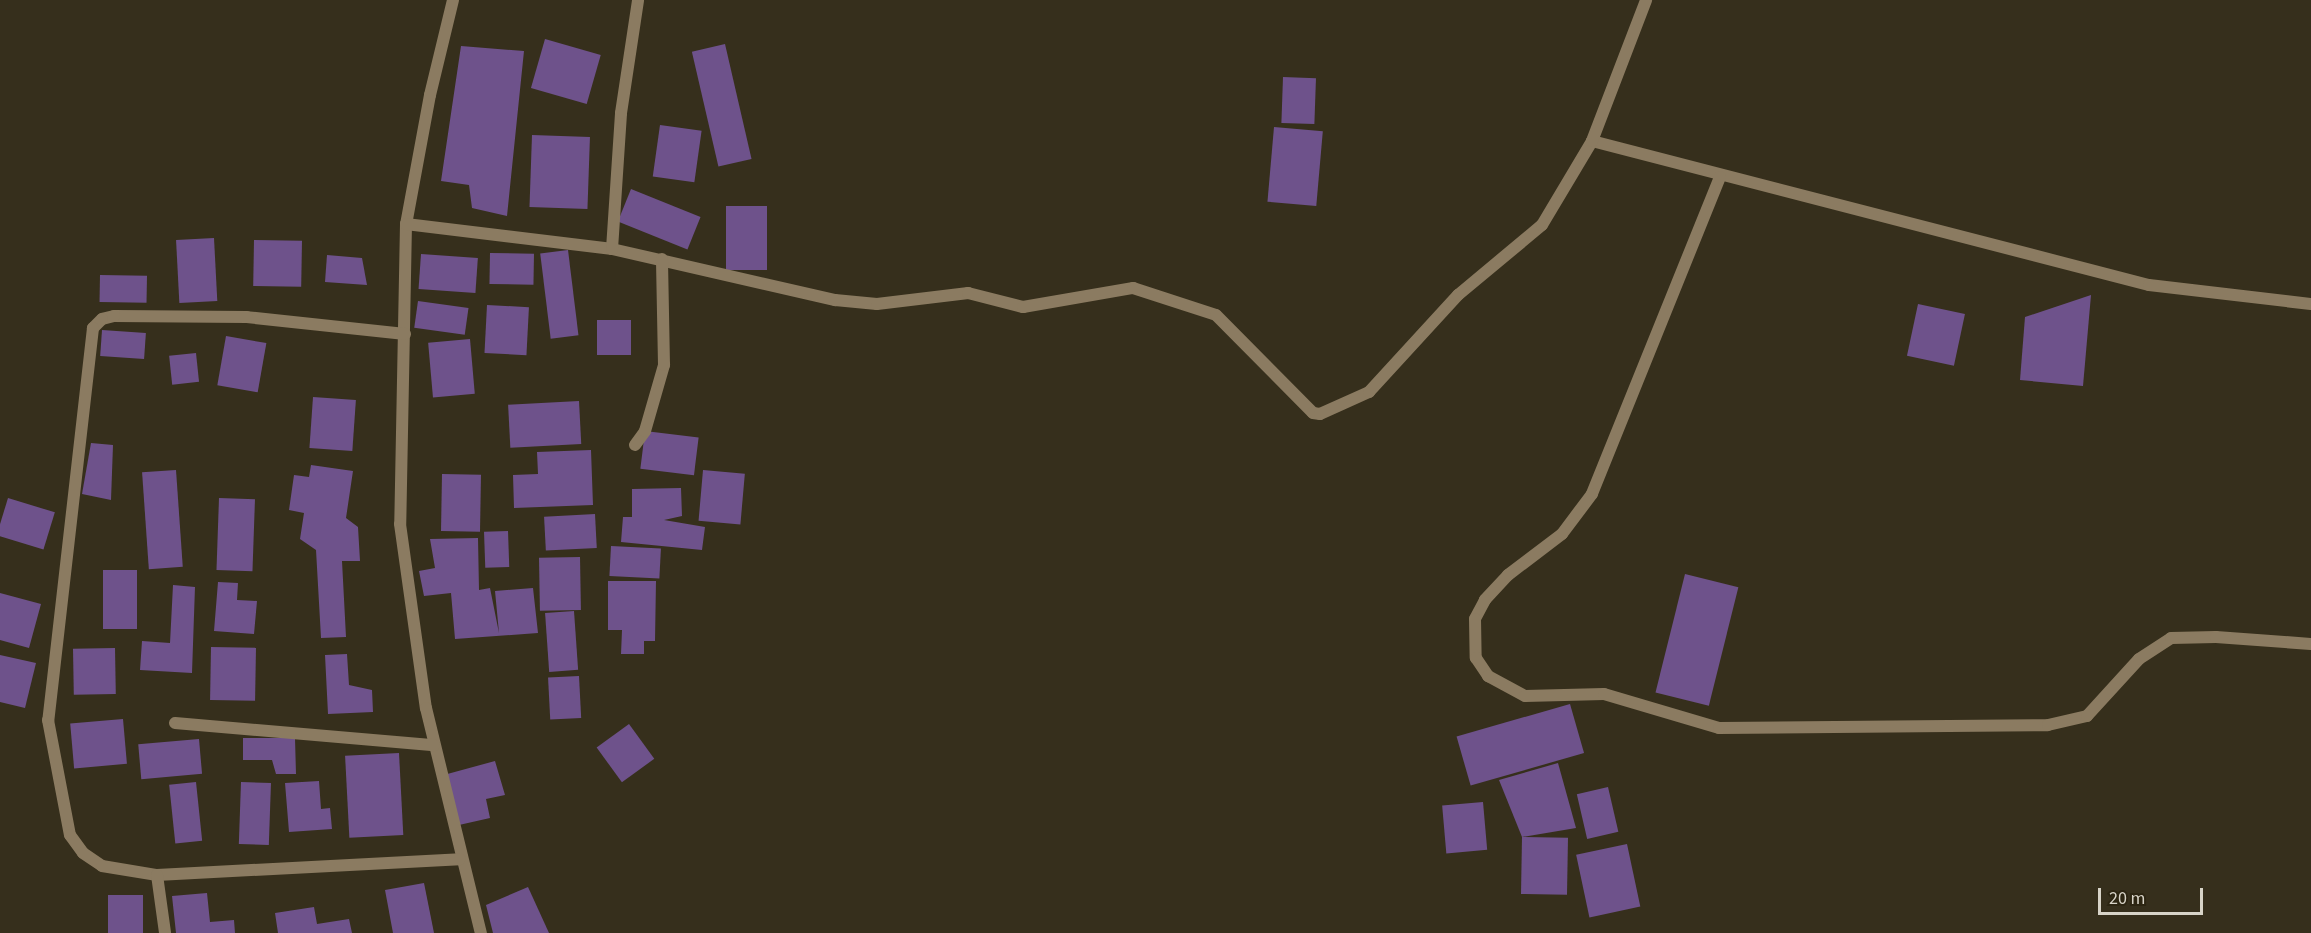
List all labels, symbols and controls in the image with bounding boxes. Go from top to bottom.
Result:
scale bar [2101,876,2206,914]
text: 20 m [2109,886,2145,911]

